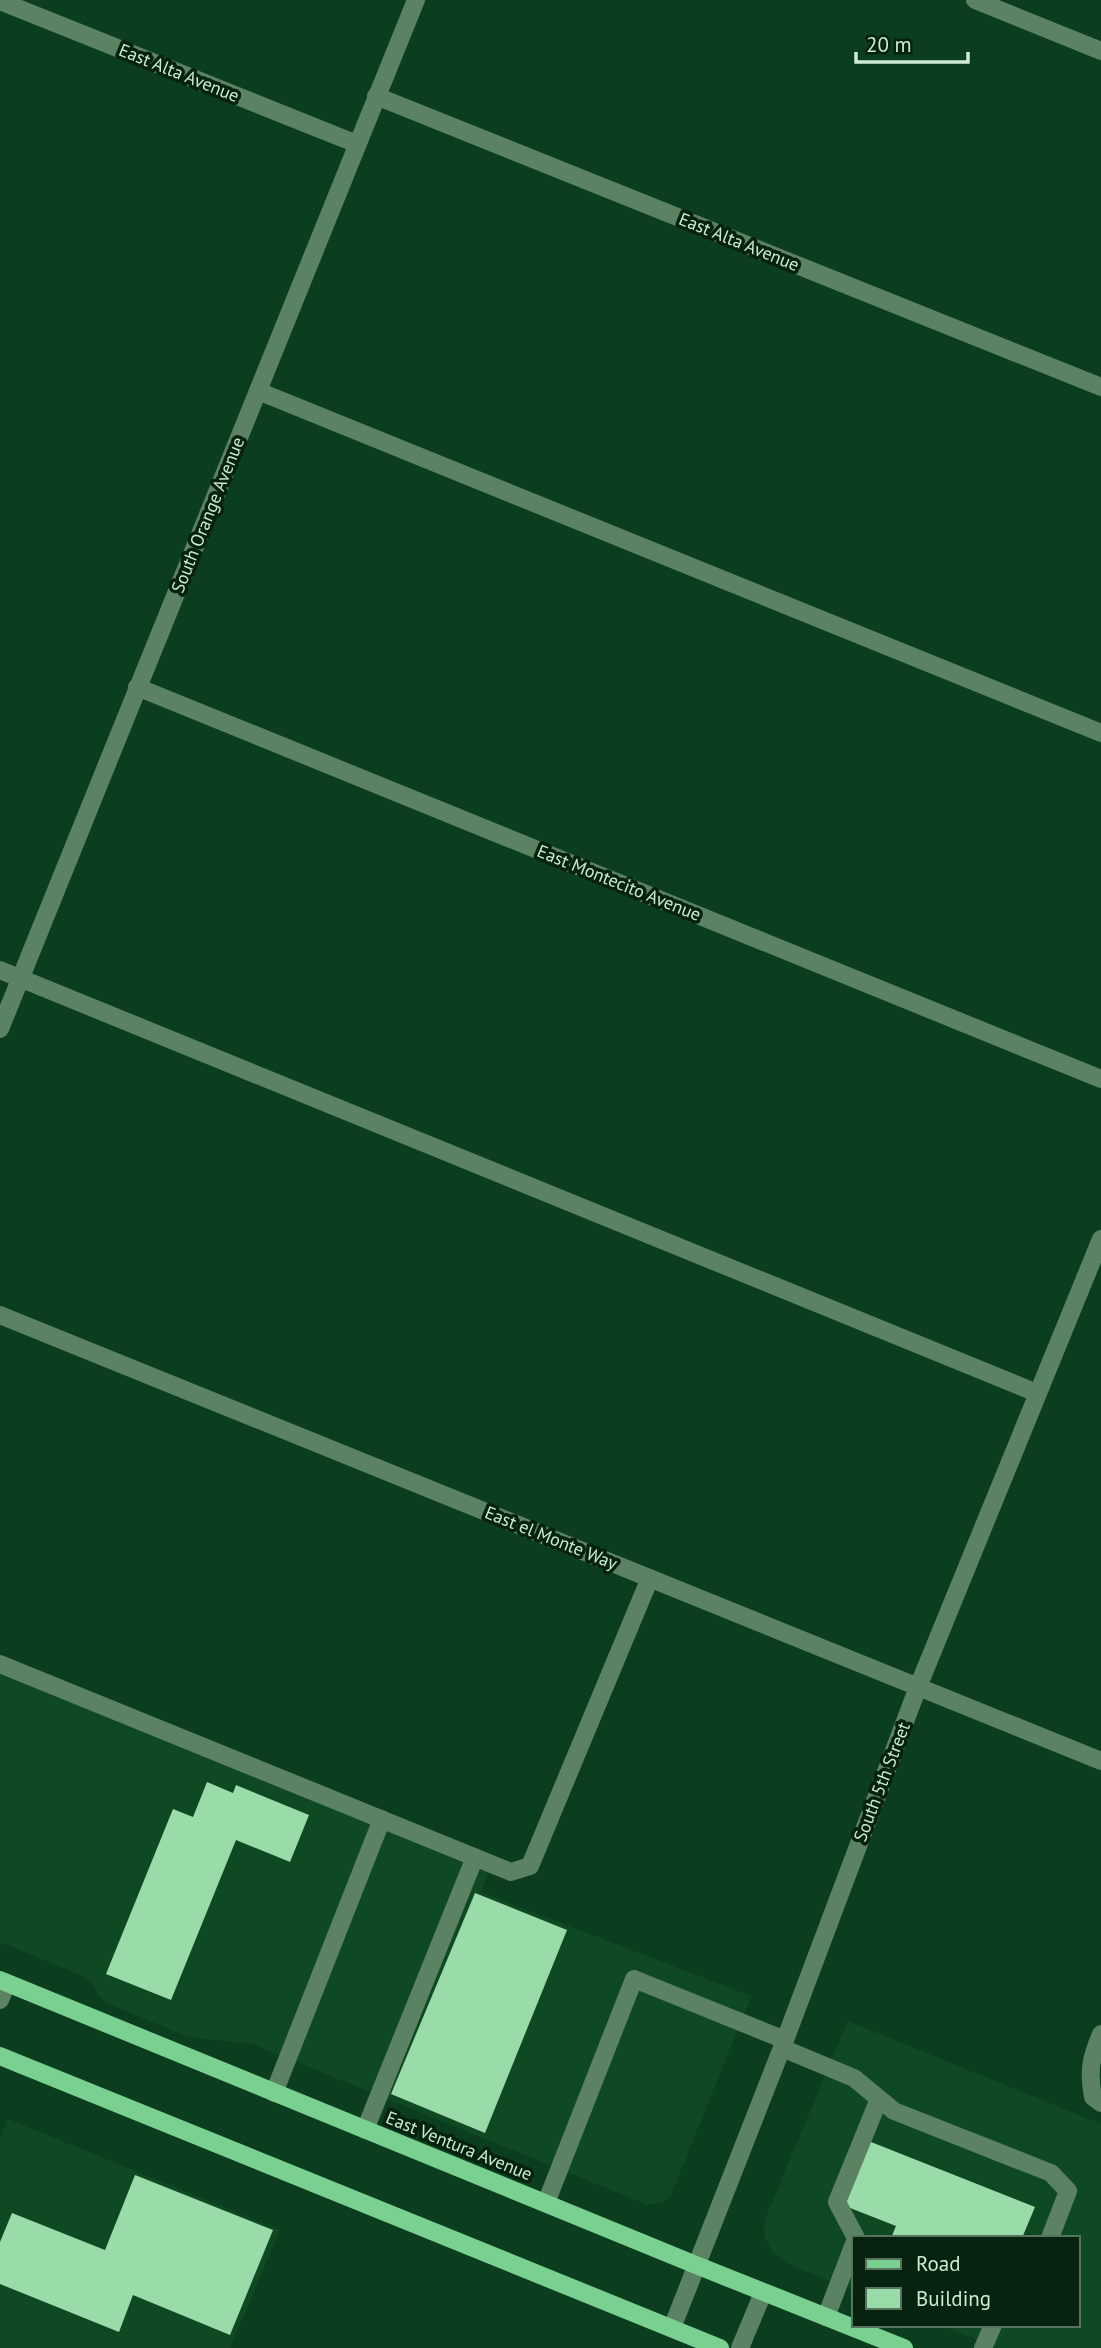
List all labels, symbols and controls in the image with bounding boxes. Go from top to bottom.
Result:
scale bar [856,21,968,65]
text: 20 m [866,31,912,58]
street label: East Alta Avenue [116,38,243,107]
street label: East Alta Avenue [676,207,803,276]
street label: South Orange Avenue [166,433,249,596]
street label: East Montecito Avenue [534,839,704,926]
street label: East el Monte Way [482,1500,621,1575]
street label: South 5th Street [848,1719,915,1845]
street label: East Ventura Avenue [383,2106,536,2185]
legend [852,2236,1080,2327]
text: Road [916,2250,960,2277]
text: Building [916,2285,991,2312]

